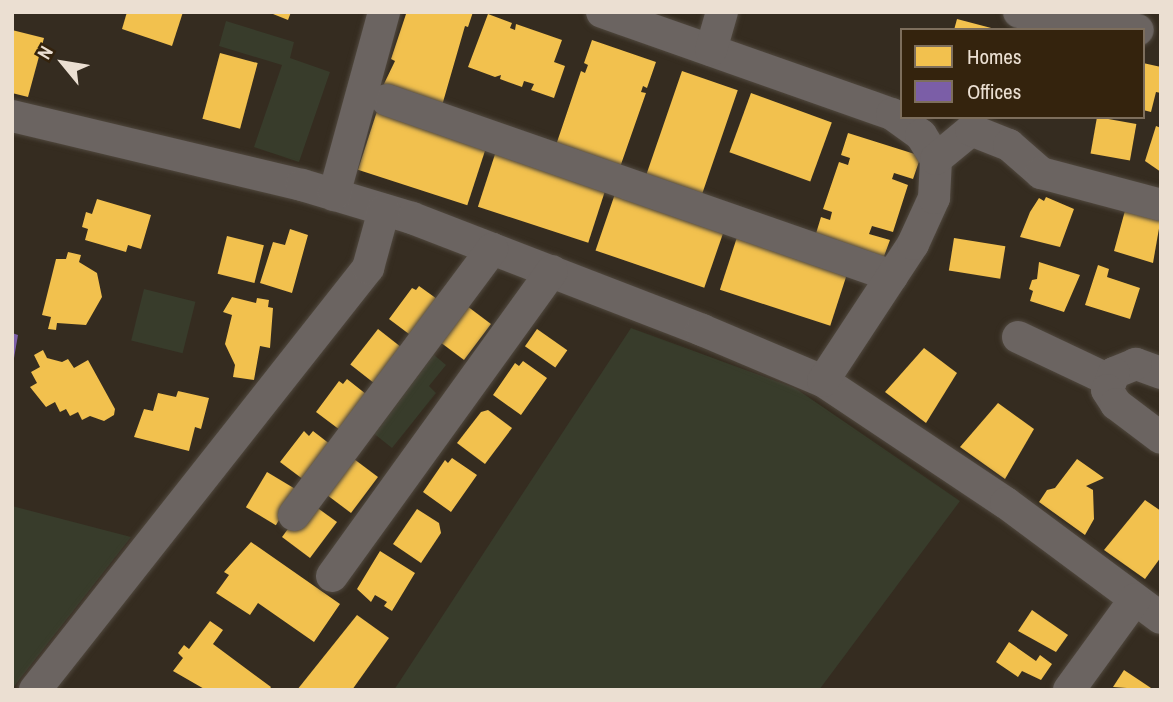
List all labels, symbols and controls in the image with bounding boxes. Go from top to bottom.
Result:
north arrow [28,28,98,98]
legend [900,28,1145,119]
text: N [31,41,59,64]
text: Homes [967,42,1022,71]
text: Offices [967,77,1021,106]

